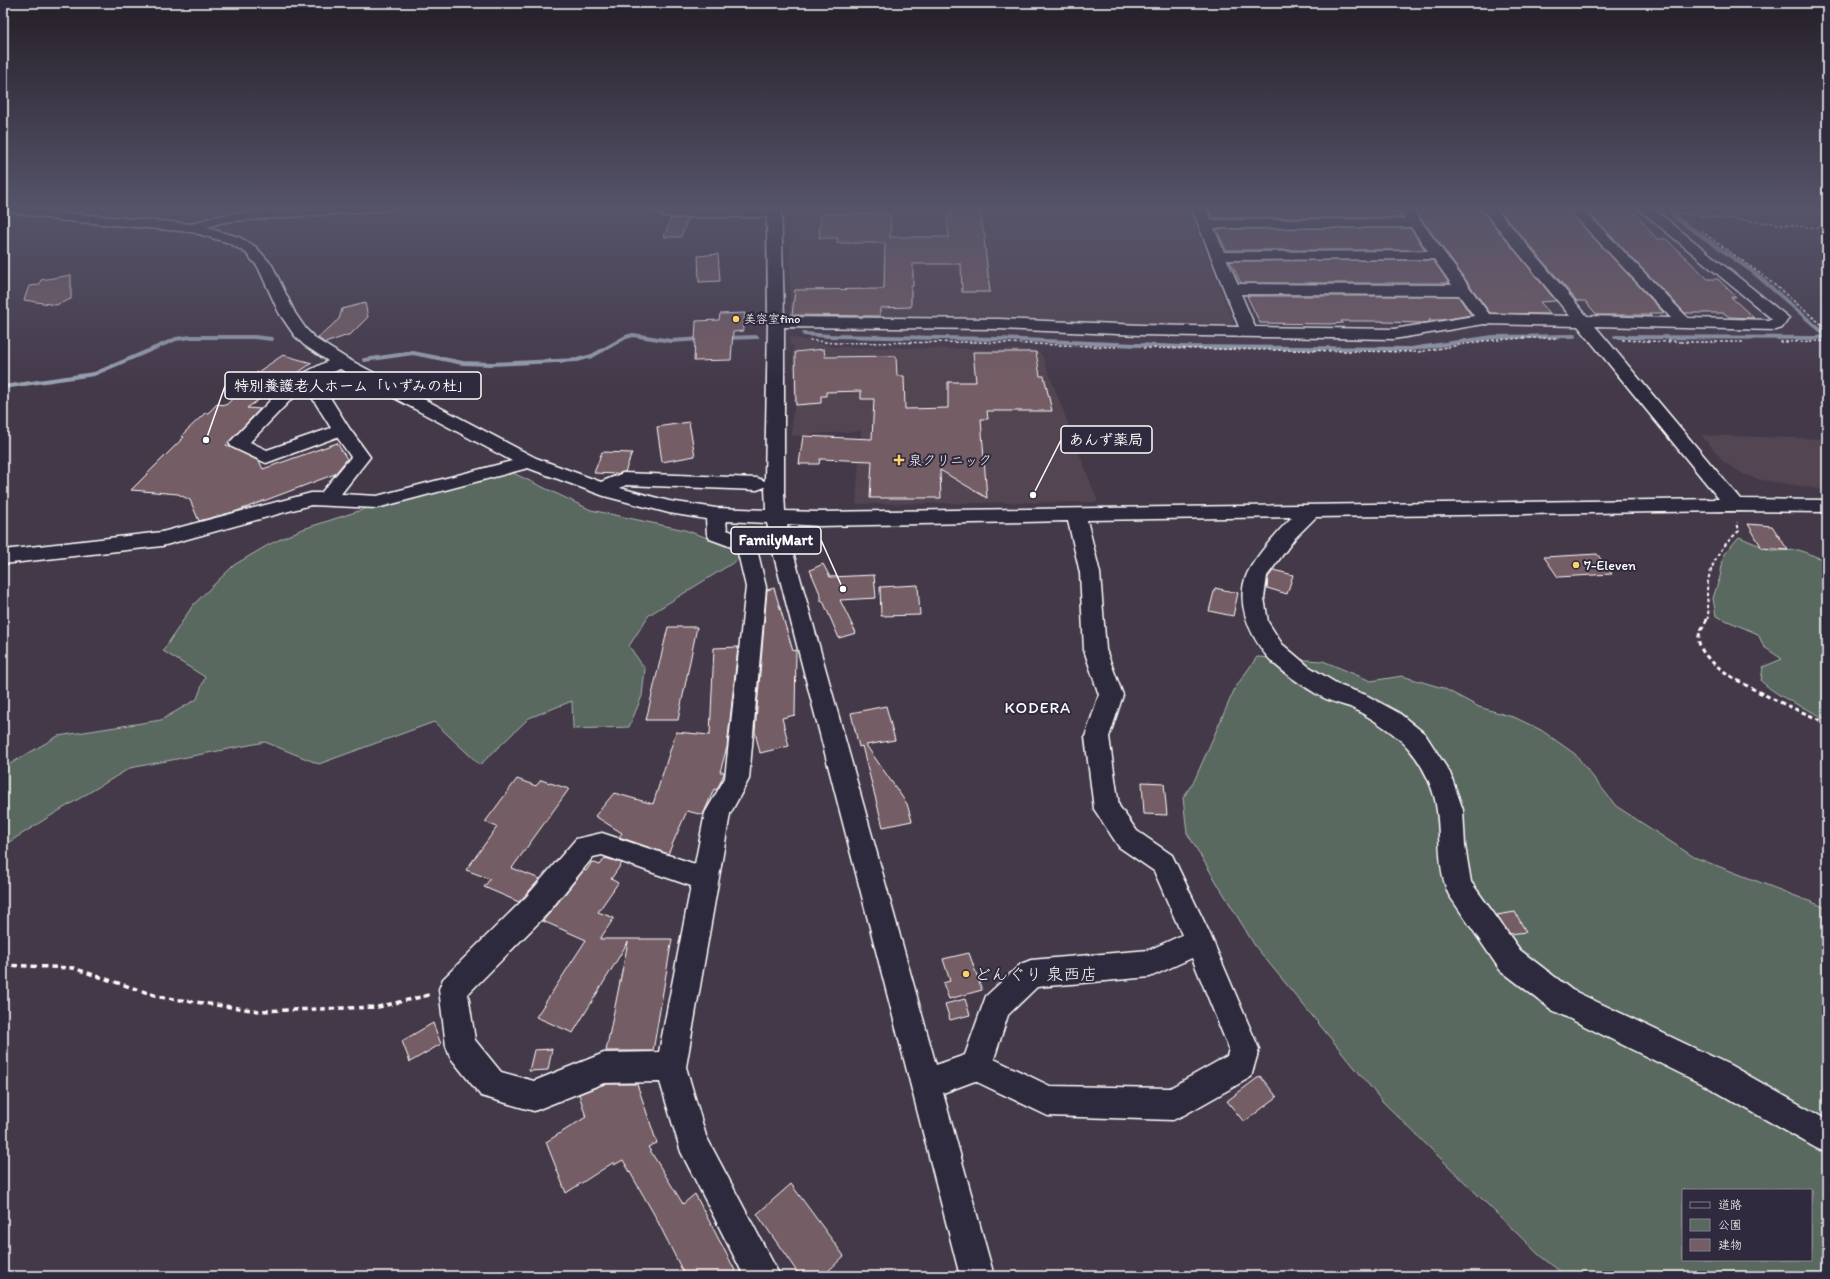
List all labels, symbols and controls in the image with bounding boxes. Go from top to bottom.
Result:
place label: 美容室fino [744,312,801,326]
marker: 美容室fino [731,314,741,324]
callout: 特別養護老人ホーム「いずみの杜」 [225,372,481,399]
text: 特別養護老人ホーム「いずみの杜」 [234,377,472,395]
callout: あんず薬局 [1061,426,1152,453]
text: あんず薬局 [1069,431,1143,449]
place label: 泉クリニック [908,452,992,469]
marker: 泉クリニック [893,454,905,466]
callout: FamilyMart [731,527,821,554]
text: FamilyMart [739,531,814,550]
place label: 7-Eleven [1584,557,1636,574]
marker: 7-Eleven [1571,560,1581,570]
district label: KODERA [1005,698,1071,717]
place label: どんぐり 泉西店 [974,964,1097,984]
marker: どんぐり 泉西店 [961,969,971,979]
legend [1682,1189,1812,1261]
text: 道路 [1718,1198,1742,1212]
text: 公園 [1718,1218,1742,1232]
text: 建物 [1718,1238,1742,1252]

